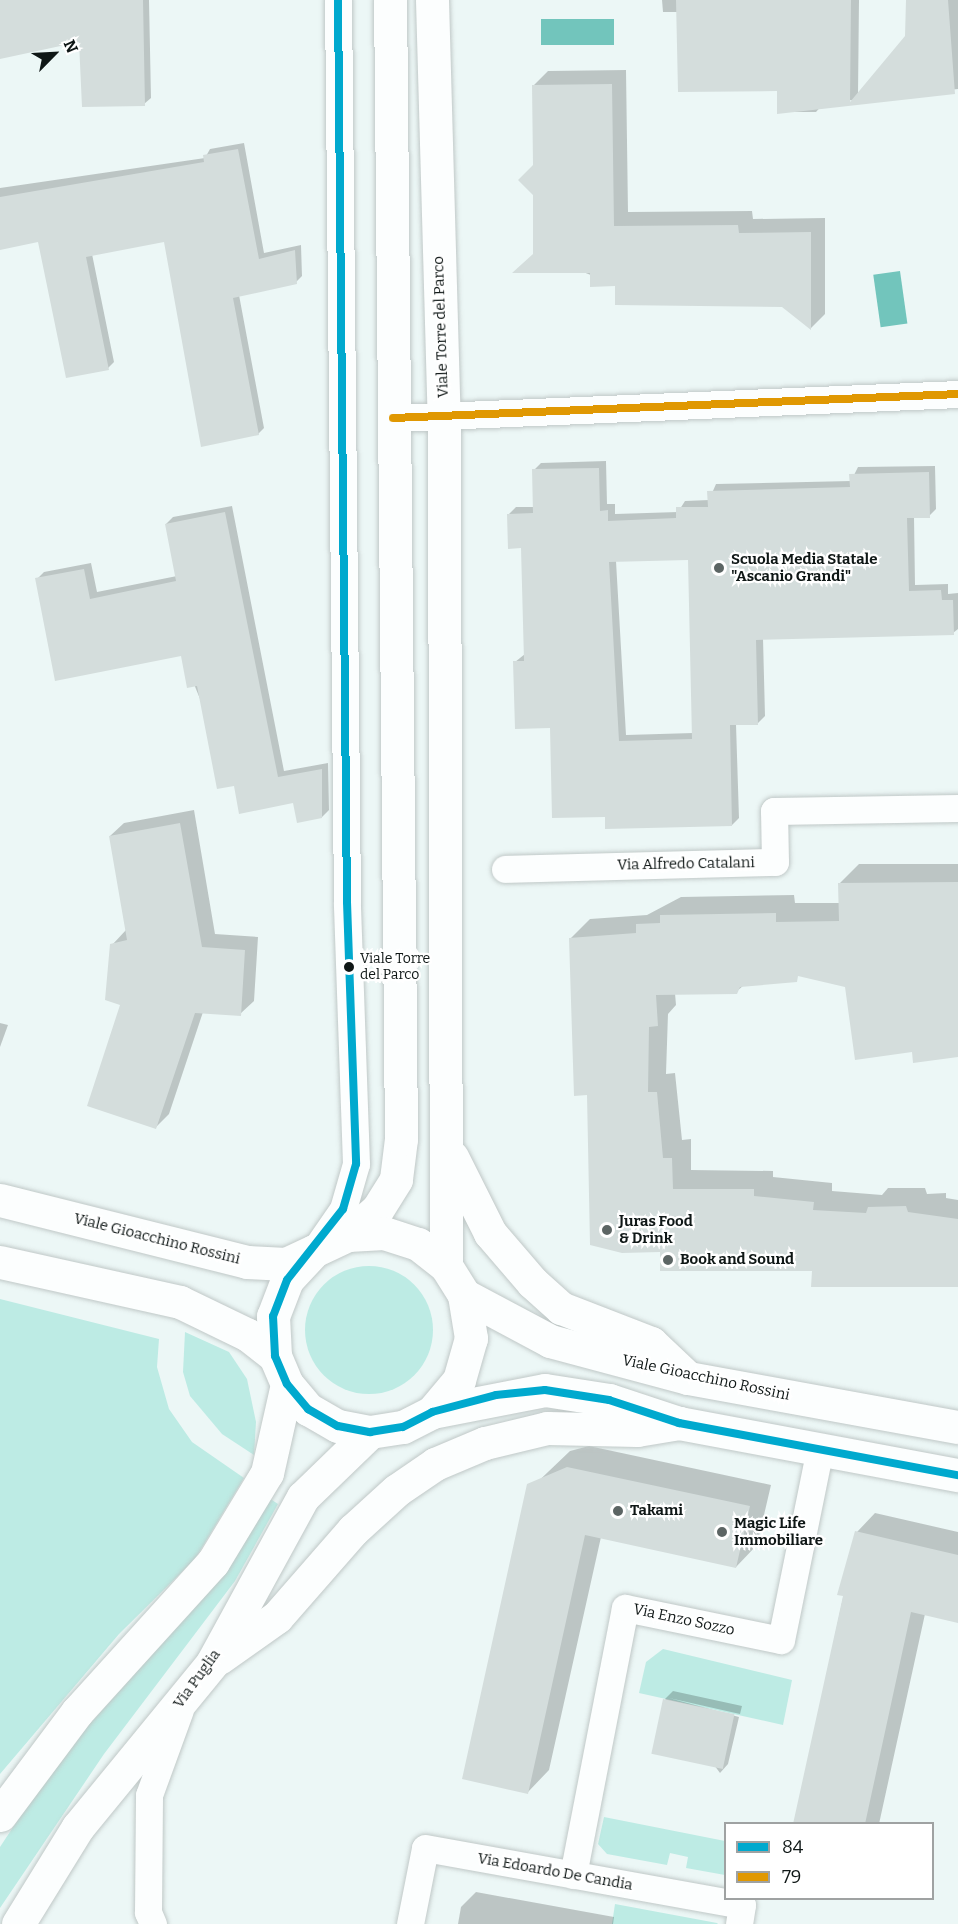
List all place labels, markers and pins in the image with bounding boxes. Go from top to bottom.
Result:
place label: Scuola Media Statale "Ascanio Grandi" [731,550,877,585]
marker: Scuola Media Statale "Ascanio Grandi" [712,561,726,575]
place label: Viale Torre del Parco [360,951,430,984]
marker: Viale Torre del Parco [343,961,355,973]
place label: Juras Food & Drink [619,1212,693,1247]
marker: Juras Food & Drink [600,1223,614,1237]
place label: Book and Sound [680,1251,794,1269]
marker: Book and Sound [661,1253,675,1267]
place label: Takami [630,1502,683,1520]
marker: Takami [611,1504,625,1518]
place label: Magic Life Immobiliare [734,1514,823,1549]
marker: Magic Life Immobiliare [715,1525,729,1539]

